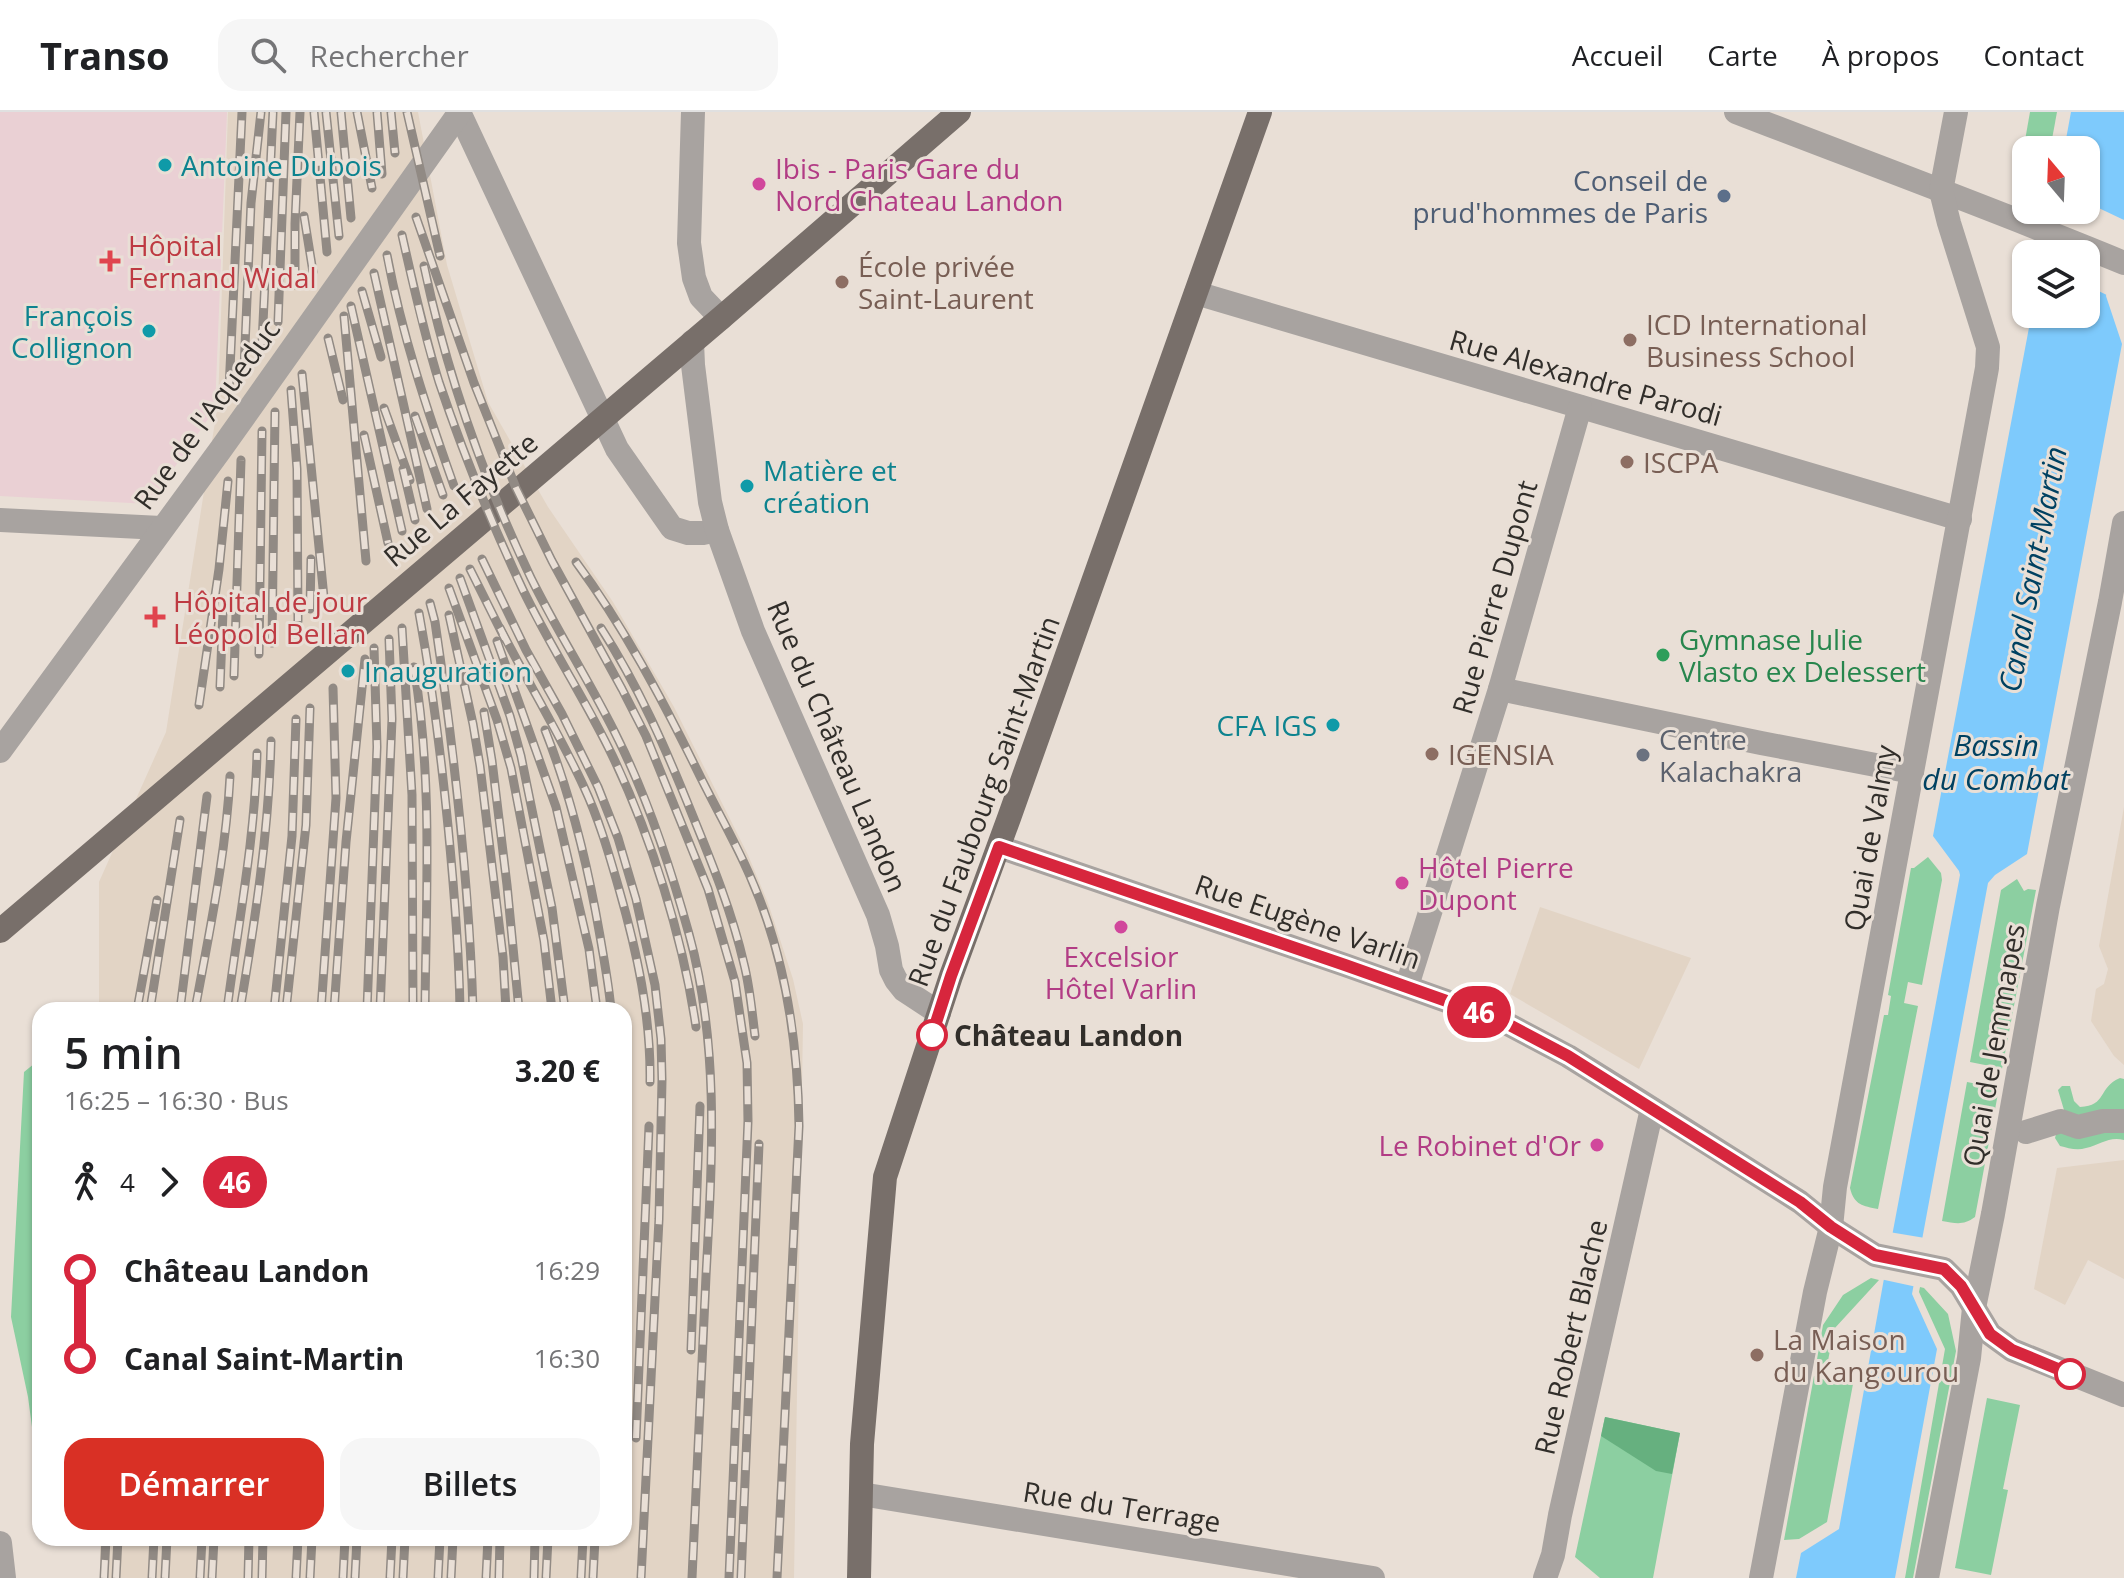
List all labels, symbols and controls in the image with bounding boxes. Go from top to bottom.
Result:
search box [218,19,778,91]
text: Transo [40,29,170,81]
icon: search [246,33,290,77]
text: Rechercher [310,35,469,76]
text: Accueil [1572,36,1663,74]
text: Carte [1707,36,1778,74]
text: À propos [1822,36,1939,74]
text: Contact [1983,36,2084,74]
north arrow [2012,136,2100,224]
map controls [2012,136,2100,328]
place label: Antoine Dubois [181,146,382,184]
place label: Ibis - Paris Gare du Nord Chateau Landon [775,149,1063,219]
marker: Antoine Dubois [156,156,174,174]
place label: Conseil de prud'hommes de Paris [1412,161,1708,231]
marker: Ibis - Paris Gare du Nord Chateau Landon [750,175,768,193]
marker: Conseil de prud'hommes de Paris [1715,187,1733,205]
place label: Hôpital Fernand Widal [128,226,317,296]
button: layers [2012,240,2100,328]
place label: École privée Saint-Laurent [858,247,1034,317]
marker: Hôpital Fernand Widal [99,250,121,272]
marker: École privée Saint-Laurent [833,273,851,291]
place label: François Collignon [11,296,133,366]
place label: ICD International Business School [1646,305,1868,375]
street label: Rue de l'Aqueduc [124,311,288,517]
street label: Rue Alexandre Parodi [1445,320,1727,434]
marker: François Collignon [140,322,158,340]
marker: ICD International Business School [1621,331,1639,349]
street label: Rue La Fayette [375,423,545,575]
place label: ISCPA [1643,443,1719,481]
water label: Canal Saint-Martin [1988,443,2076,695]
place label: Matière et création [763,451,897,521]
marker: ISCPA [1618,453,1636,471]
street label: Rue Pierre Dupont [1442,476,1546,718]
marker: Matière et création [738,477,756,495]
place label: Hôpital de jour Léopold Bellan [173,582,368,652]
street label: Rue du Château Landon [759,594,917,898]
marker: Hôpital de jour Léopold Bellan [144,606,166,628]
street label: Rue du Faubourg Saint-Martin [898,610,1068,992]
place label: Gymnase Julie Vlasto ex Delessert [1679,620,1926,690]
marker: Gymnase Julie Vlasto ex Delessert [1654,646,1672,664]
place label: Inauguration [364,652,532,690]
marker: Inauguration [339,662,357,680]
place label: CFA IGS [1216,706,1317,744]
marker: CFA IGS [1324,716,1342,734]
place label: Centre Kalachakra [1659,720,1802,790]
water label: Bassin du Combat [1922,724,2071,799]
place label: IGENSIA [1448,735,1554,773]
street label: Quai de Valmy [1834,741,1904,934]
marker: IGENSIA [1423,745,1441,763]
marker: Centre Kalachakra [1634,746,1652,764]
place label: Hôtel Pierre Dupont [1418,848,1574,918]
street label: Rue Eugène Varlin [1190,865,1426,977]
marker: Hôtel Pierre Dupont [1393,874,1411,892]
marker: Excelsior Hôtel Varlin [1112,918,1130,936]
street label: Quai de Jemmapes [1953,921,2033,1169]
place label: Excelsior Hôtel Varlin [1045,937,1197,1007]
line badge: 46 [1443,986,1515,1038]
text: 46 [1463,993,1495,1031]
place label: Château Landon [954,1016,1183,1054]
marker: Château Landon [917,1020,947,1050]
text: 5 min [64,1022,183,1082]
text: 3.20 € [515,1050,600,1091]
text: 16:25 – 16:30 · Bus [64,1082,289,1118]
place label: Le Robinet d'Or [1378,1126,1582,1164]
marker: Le Robinet d'Or [1588,1136,1606,1154]
icon: walk [64,1160,108,1204]
icon: forward [147,1160,191,1204]
text: 46 [219,1163,251,1201]
text: 4 [120,1164,135,1200]
street label: Rue Robert Blache [1524,1216,1616,1458]
text: Château Landon [124,1250,369,1291]
text: 16:29 [534,1252,600,1288]
place label: La Maison du Kangourou [1773,1320,1959,1390]
text: Canal Saint-Martin [124,1338,404,1379]
text: 16:30 [534,1340,600,1376]
marker: La Maison du Kangourou [1748,1346,1766,1364]
unlabelled marker [2055,1359,2085,1389]
button: Démarrer [64,1438,324,1530]
button: Billets [340,1438,600,1530]
street label: Rue du Terrage [1020,1472,1224,1540]

